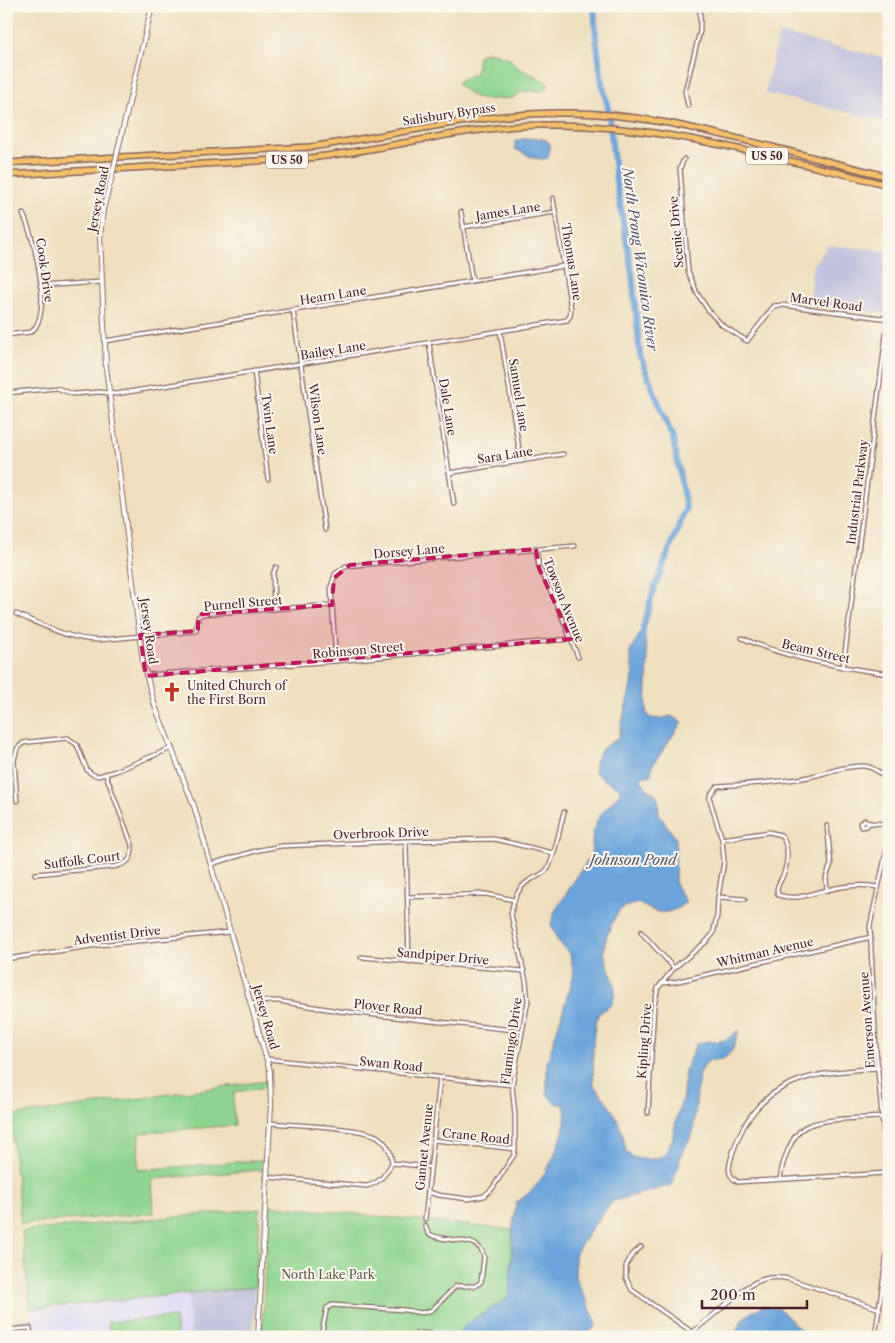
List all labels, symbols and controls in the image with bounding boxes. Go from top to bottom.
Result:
street label: Salisbury Bypass [401,99,497,129]
road number: US 50 [746,148,788,164]
road number: US 50 [266,152,308,168]
street label: Jersey Road [84,164,112,235]
water label: North Prong Wicomico River [618,165,662,353]
street label: Scenic Drive [665,195,687,269]
street label: James Lane [473,198,542,224]
street label: Thomas Lane [558,222,586,302]
street label: Cook Drive [33,237,57,304]
street label: Hearn Lane [299,282,368,308]
street label: Marvel Road [789,290,864,315]
street label: Bailey Lane [299,337,367,363]
street label: Samuel Lane [506,357,532,433]
street label: Dale Lane [436,377,460,437]
street label: Wilson Lane [305,381,330,456]
street label: Twin Lane [258,393,282,456]
street label: Industrial Parkway [843,438,871,546]
street label: Sara Lane [476,443,534,467]
street label: Dorsey Lane [373,540,446,562]
street label: Towson Avenue [540,555,588,645]
street label: Purnell Street [203,592,284,614]
street label: Jersey Road [137,595,161,666]
street label: Beam Street [780,636,852,666]
street label: Robinson Street [312,638,405,661]
place label: United Church of the First Born [187,678,288,707]
church icon: United Church of the First Born [161,681,183,703]
street label: Overbrook Drive [333,824,429,842]
street label: Suffolk Court [43,848,122,872]
water label: Johnson Pond [585,851,678,869]
street label: Adventist Drive [71,922,162,948]
street label: Whitman Avenue [714,933,815,971]
street label: Sandpiper Drive [396,944,490,968]
street label: Emerson Avenue [856,971,878,1069]
street label: Jersey Road [249,981,283,1052]
street label: Plover Road [353,996,424,1018]
street label: Flamingo Drive [497,996,525,1086]
street label: Kipling Drive [634,1002,654,1079]
street label: Swan Road [359,1053,424,1075]
street label: Gannet Avenue [412,1103,436,1191]
street label: Crane Road [442,1125,511,1147]
park label: North Lake Park [281,1267,376,1282]
scale bar [702,1278,808,1310]
text: 200 m [710,1285,756,1304]

